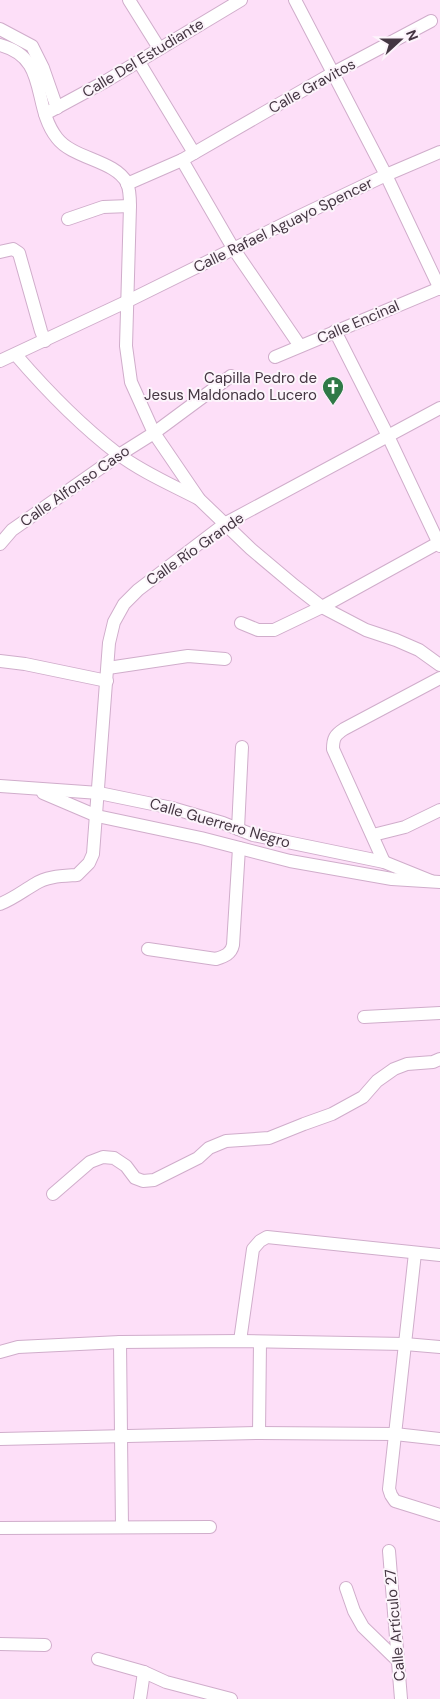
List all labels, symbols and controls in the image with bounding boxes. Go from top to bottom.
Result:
street label: Calle Del Estudiante [79,14,207,102]
north arrow [375,15,425,65]
text: N [402,27,422,43]
street label: Calle Gravitos [265,54,359,118]
street label: Calle Rafael Aguayo Spencer [190,173,376,277]
street label: Calle Encinal [314,296,402,348]
place label: Capilla Pedro de Jesus Maldonado Lucero [144,368,317,405]
church icon: Capilla Pedro de Jesus Maldonado Lucero [321,375,345,406]
street label: Calle Alfonso Caso [16,441,134,531]
street label: Calle Río Grande [142,508,248,590]
street label: Calle Guerrero Negro [147,793,293,853]
street label: Calle Artículo 27 [380,1568,410,1682]

